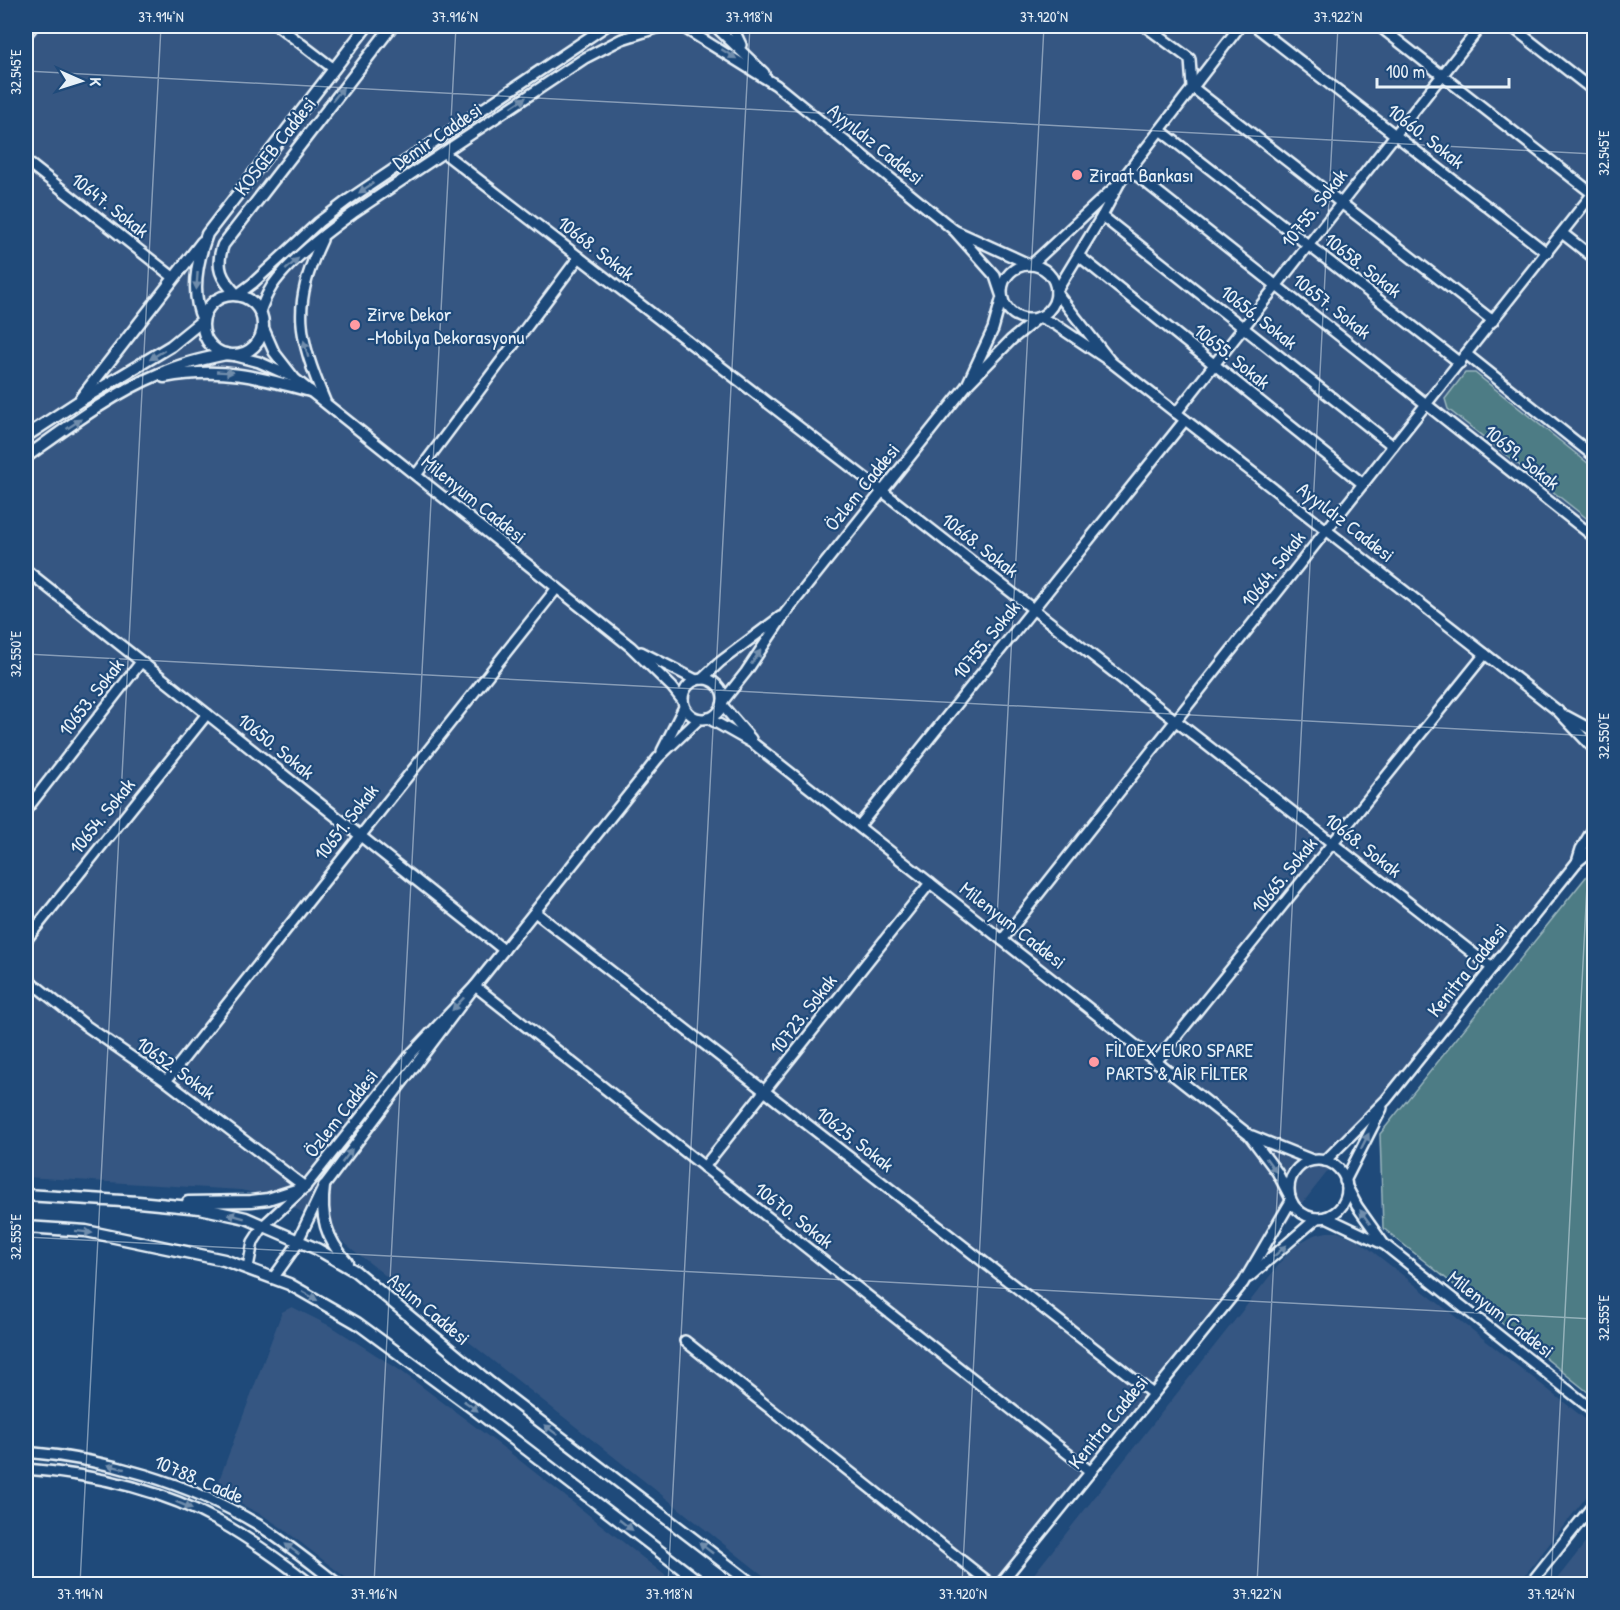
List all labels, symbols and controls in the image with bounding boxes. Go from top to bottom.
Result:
text: 37.914°N [138,6,184,27]
text: 37.916°N [432,6,478,27]
text: 37.918°N [726,6,772,27]
text: 37.920°N [1020,6,1068,27]
text: 37.922°N [1314,6,1362,27]
text: 32.545°E [5,49,26,95]
one-way arrow [721,49,737,60]
north arrow [51,51,111,111]
scale bar [1377,51,1509,89]
text: 100 m [1386,59,1425,84]
text: K [85,77,107,87]
one-way arrow [332,86,345,102]
street label: KOSGEB Caddesi [227,91,322,201]
street label: Demir Caddesi [387,96,487,175]
street label: Ayyıldız Caddesi [823,96,930,191]
one-way arrow [511,97,527,108]
street label: 10660. Sokak [1382,97,1471,174]
text: 32.545°E [1593,130,1614,176]
place label: Ziraat Bankası [1089,161,1194,188]
street label: 10755. Sokak [1274,162,1353,253]
street label: 10647. Sokak [66,166,155,244]
marker: Ziraat Bankası [1070,168,1084,182]
one-way arrow [358,182,374,193]
street label: 10668. Sokak [552,209,641,286]
street label: 10658. Sokak [1319,226,1408,304]
one-way arrow [285,257,300,271]
street label: 10657. Sokak [1287,266,1377,345]
one-way arrow [192,271,202,290]
street label: 10656. Sokak [1215,278,1304,355]
place label: Zirve Dekor -Mobilya Dekorasyonu [367,300,525,350]
street label: 10655. Sokak [1188,316,1276,395]
marker: Zirve Dekor -Mobilya Dekorasyonu [348,318,362,332]
one-way arrow [301,340,310,358]
one-way arrow [149,350,165,361]
one-way arrow [215,368,234,377]
street label: 10659. Sokak [1479,418,1566,496]
one-way arrow [66,419,82,430]
street label: Özlem Caddesi [818,437,905,536]
street label: Milenyum Caddesi [416,448,533,549]
street label: Ayyıldız Caddesi [1292,475,1401,568]
street label: 10668. Sokak [936,506,1025,583]
street label: 10664. Sokak [1234,525,1311,613]
street label: 10755. Sokak [946,595,1026,685]
text: 32.550°E [5,630,26,677]
one-way arrow [750,649,761,665]
street label: 10653. Sokak [52,652,130,741]
street label: 10650. Sokak [232,706,321,785]
text: 32.550°E [1593,712,1614,759]
street label: 10654. Sokak [63,772,141,859]
street label: 10651. Sokak [307,778,384,866]
street label: 10668. Sokak [1319,806,1408,883]
street label: 10665. Sokak [1244,831,1323,919]
street label: Milenyum Caddesi [955,875,1072,975]
street label: Kenitra Caddesi [1420,917,1513,1022]
street label: 10723. Sokak [763,968,842,1059]
one-way arrow [451,997,465,1012]
street label: 10652. Sokak [131,1029,222,1106]
place label: FİLOEX EURO SPARE PARTS & AİR FİLTER [1105,1036,1253,1086]
marker: FİLOEX EURO SPARE PARTS & AİR FİLTER [1087,1055,1101,1069]
street label: Özlem Caddesi [297,1063,384,1163]
street label: 10625. Sokak [811,1099,900,1178]
one-way arrow [1361,1132,1370,1149]
one-way arrow [341,1148,353,1164]
one-way arrow [1265,1157,1277,1173]
street label: 10670. Sokak [749,1175,840,1254]
one-way arrow [1359,1209,1371,1225]
one-way arrow [227,1211,245,1220]
text: 32.555°E [5,1214,26,1260]
one-way arrow [74,1227,93,1236]
one-way arrow [1272,1244,1288,1257]
street label: Milenyum Caddesi [1443,1264,1560,1364]
street label: Aslım Caddesi [382,1266,476,1351]
one-way arrow [302,1291,318,1302]
text: 32.555°E [1593,1295,1614,1341]
street label: Kenitra Caddesi [1061,1369,1154,1474]
one-way arrow [463,1400,478,1412]
one-way arrow [543,1423,559,1436]
street label: 10788. Cadde [150,1448,248,1509]
one-way arrow [107,1462,125,1472]
one-way arrow [176,1500,194,1510]
one-way arrow [618,1518,633,1530]
one-way arrow [698,1542,714,1555]
one-way arrow [284,1543,299,1555]
text: 37.914°N [57,1583,103,1604]
text: 37.916°N [351,1583,397,1604]
text: 37.918°N [646,1583,692,1604]
text: 37.920°N [939,1583,987,1604]
text: 37.922°N [1233,1583,1281,1604]
text: 37.924°N [1528,1583,1575,1604]

